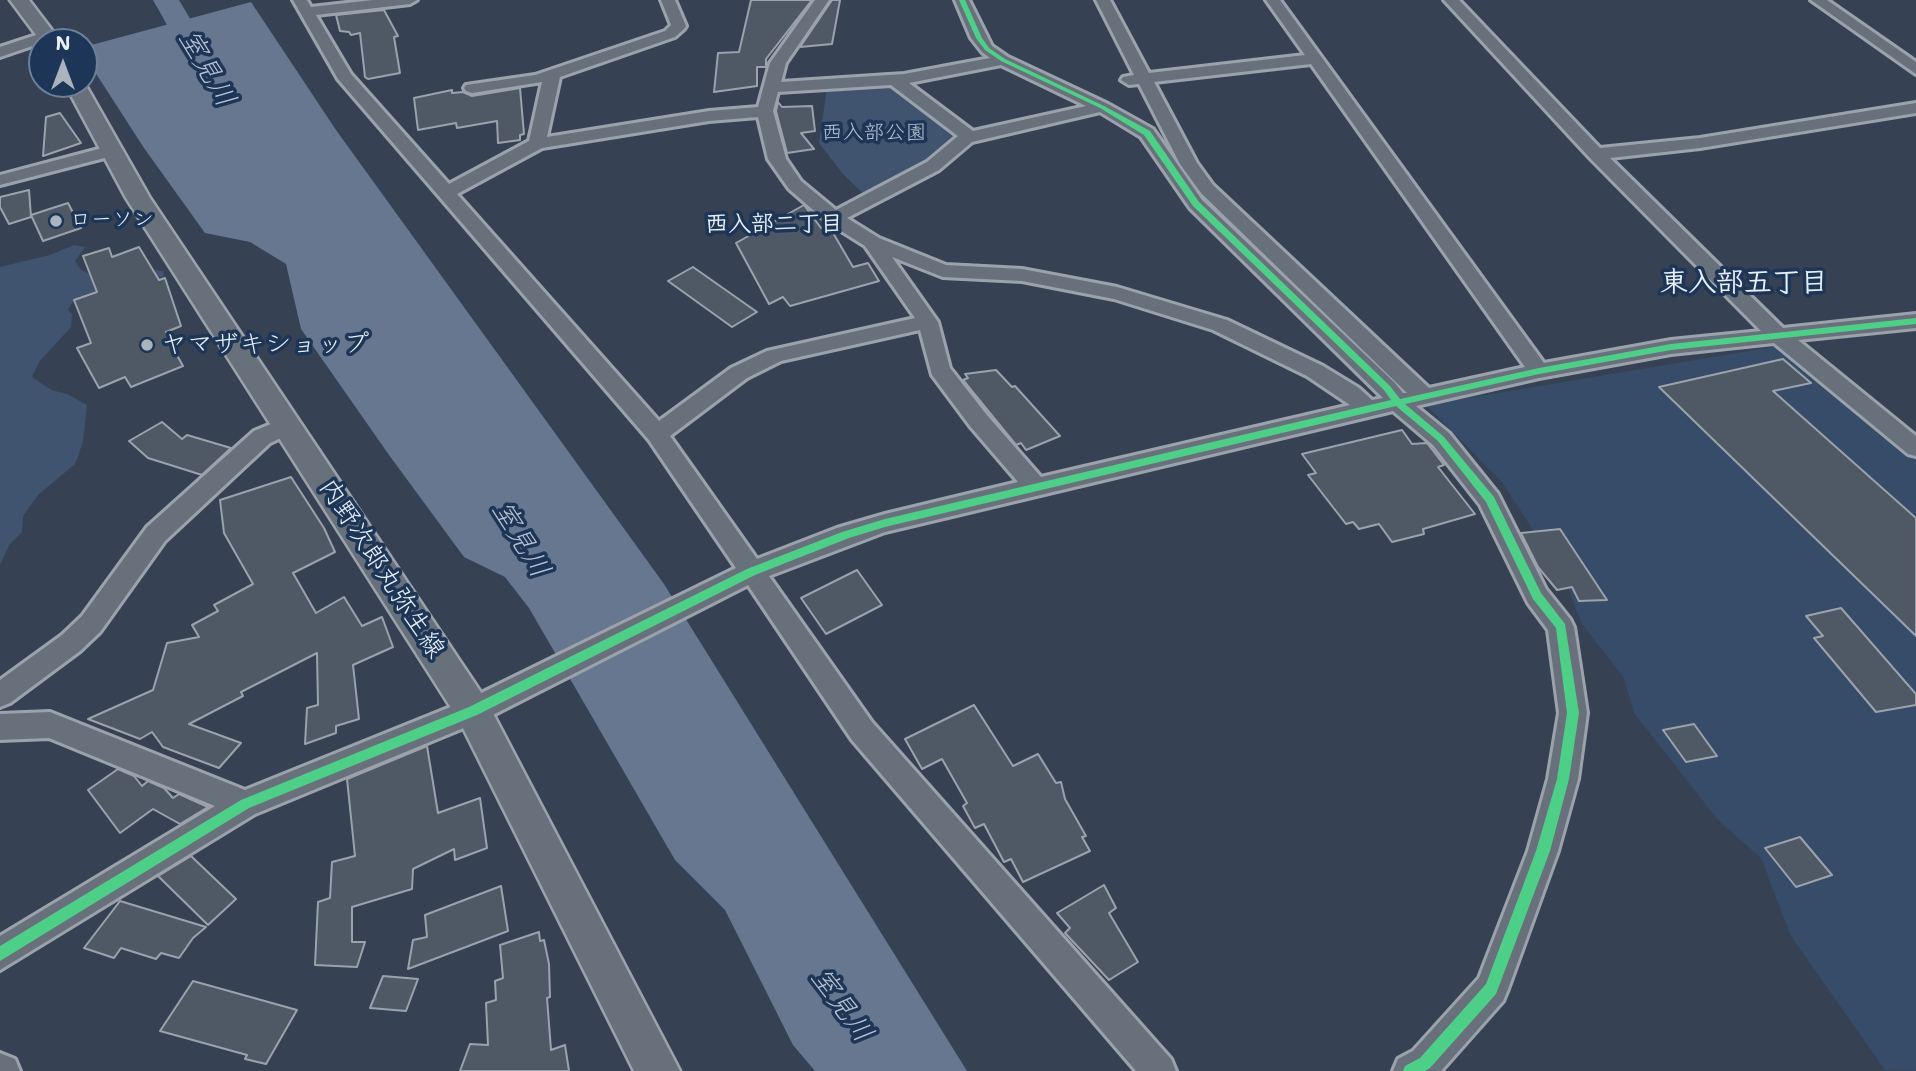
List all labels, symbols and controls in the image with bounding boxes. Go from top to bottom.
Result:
water label: 室見川 [170,24,242,114]
north arrow [28,28,98,98]
text: N [55,31,71,56]
park label: 西入部公園 [822,121,926,147]
place label: ローソン [70,208,154,234]
district label: 西入部二丁目 [705,211,843,239]
marker: ローソン [48,213,64,229]
district label: 東入部五丁目 [1660,267,1828,301]
place label: ヤマザキショップ [161,329,369,361]
marker: ヤマザキショップ [139,337,155,353]
street label: 内野次郎丸弥生線 [311,473,451,665]
water label: 室見川 [484,495,556,585]
water label: 室見川 [803,962,879,1050]

